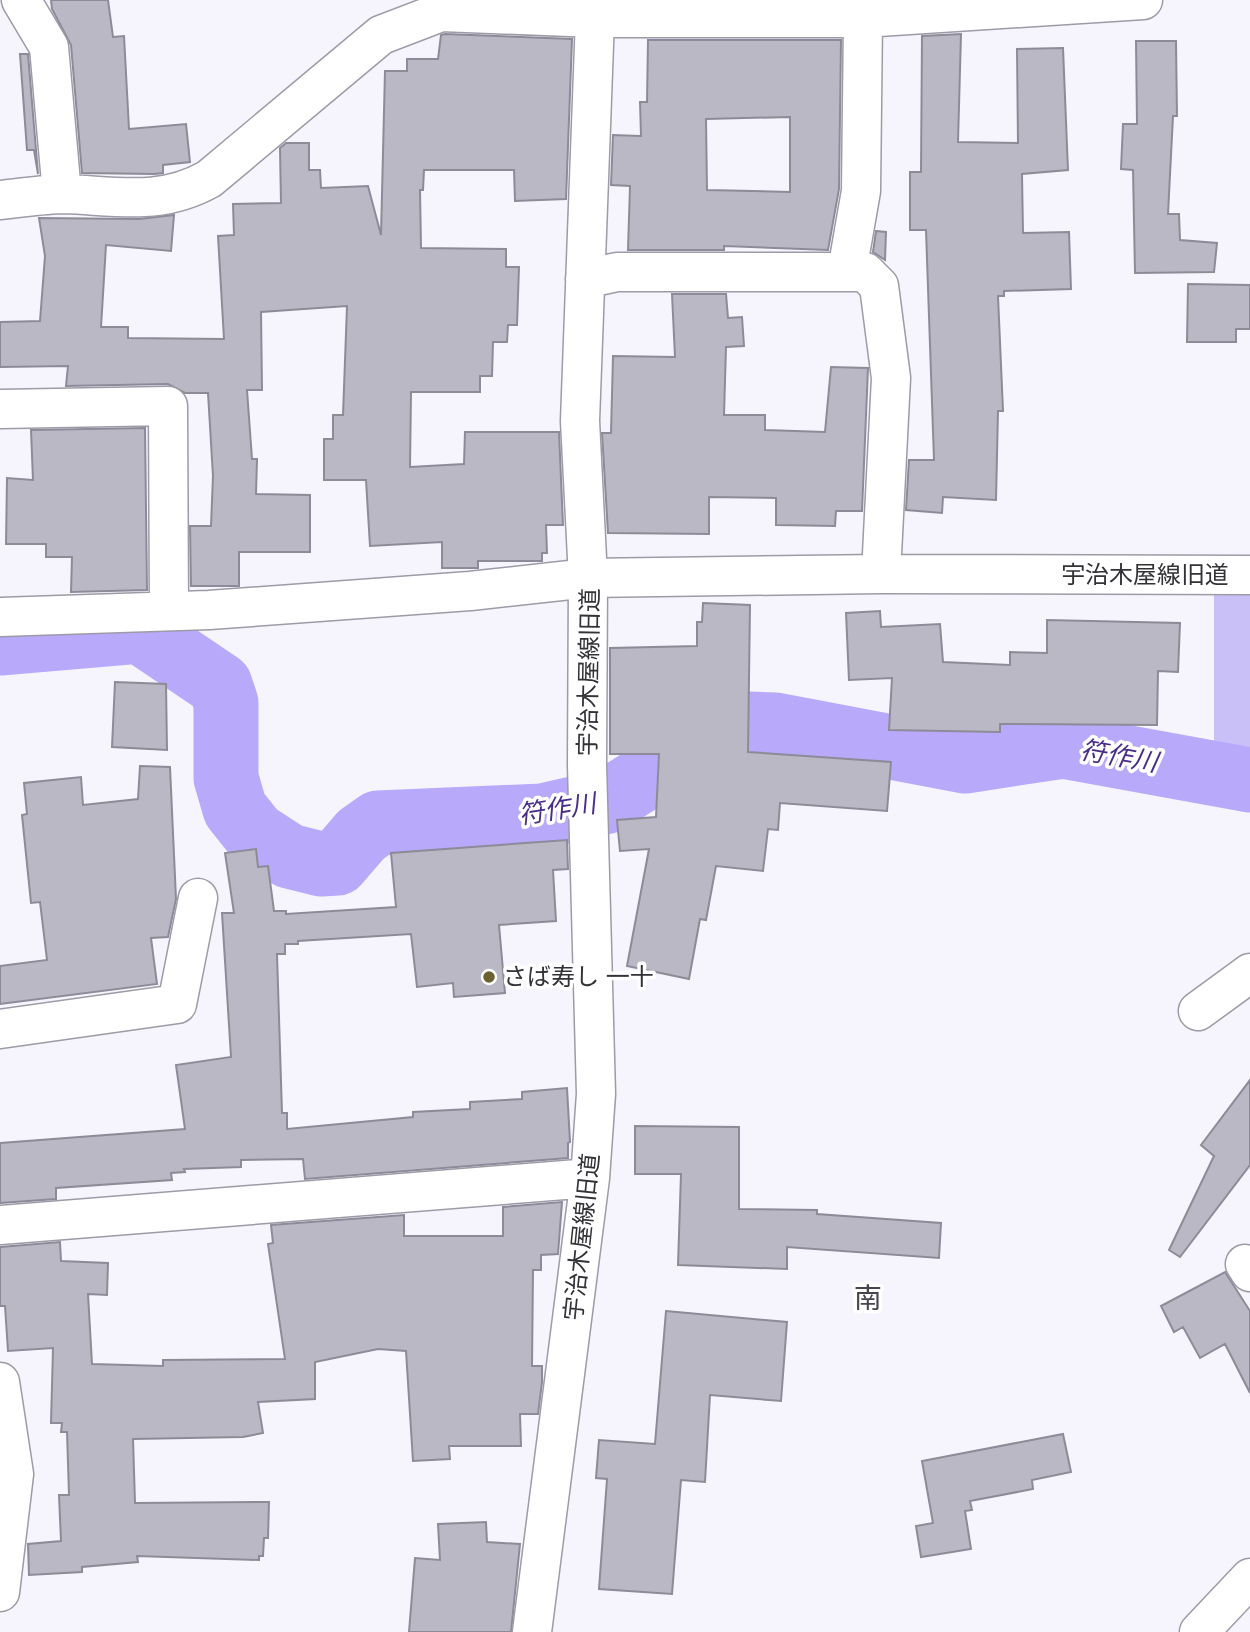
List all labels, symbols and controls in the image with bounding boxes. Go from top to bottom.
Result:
street label: 宇治木屋線旧道 [1061,561,1229,588]
street label: 宇治木屋線旧道 [574,588,603,756]
water label: 符作川 [1078,734,1163,778]
water label: 符作川 [516,788,601,830]
place label: さば寿し 一十 [503,963,654,990]
marker: さば寿し 一十 [481,969,497,985]
street label: 宇治木屋線旧道 [559,1152,604,1322]
district label: 南 [854,1283,882,1314]

